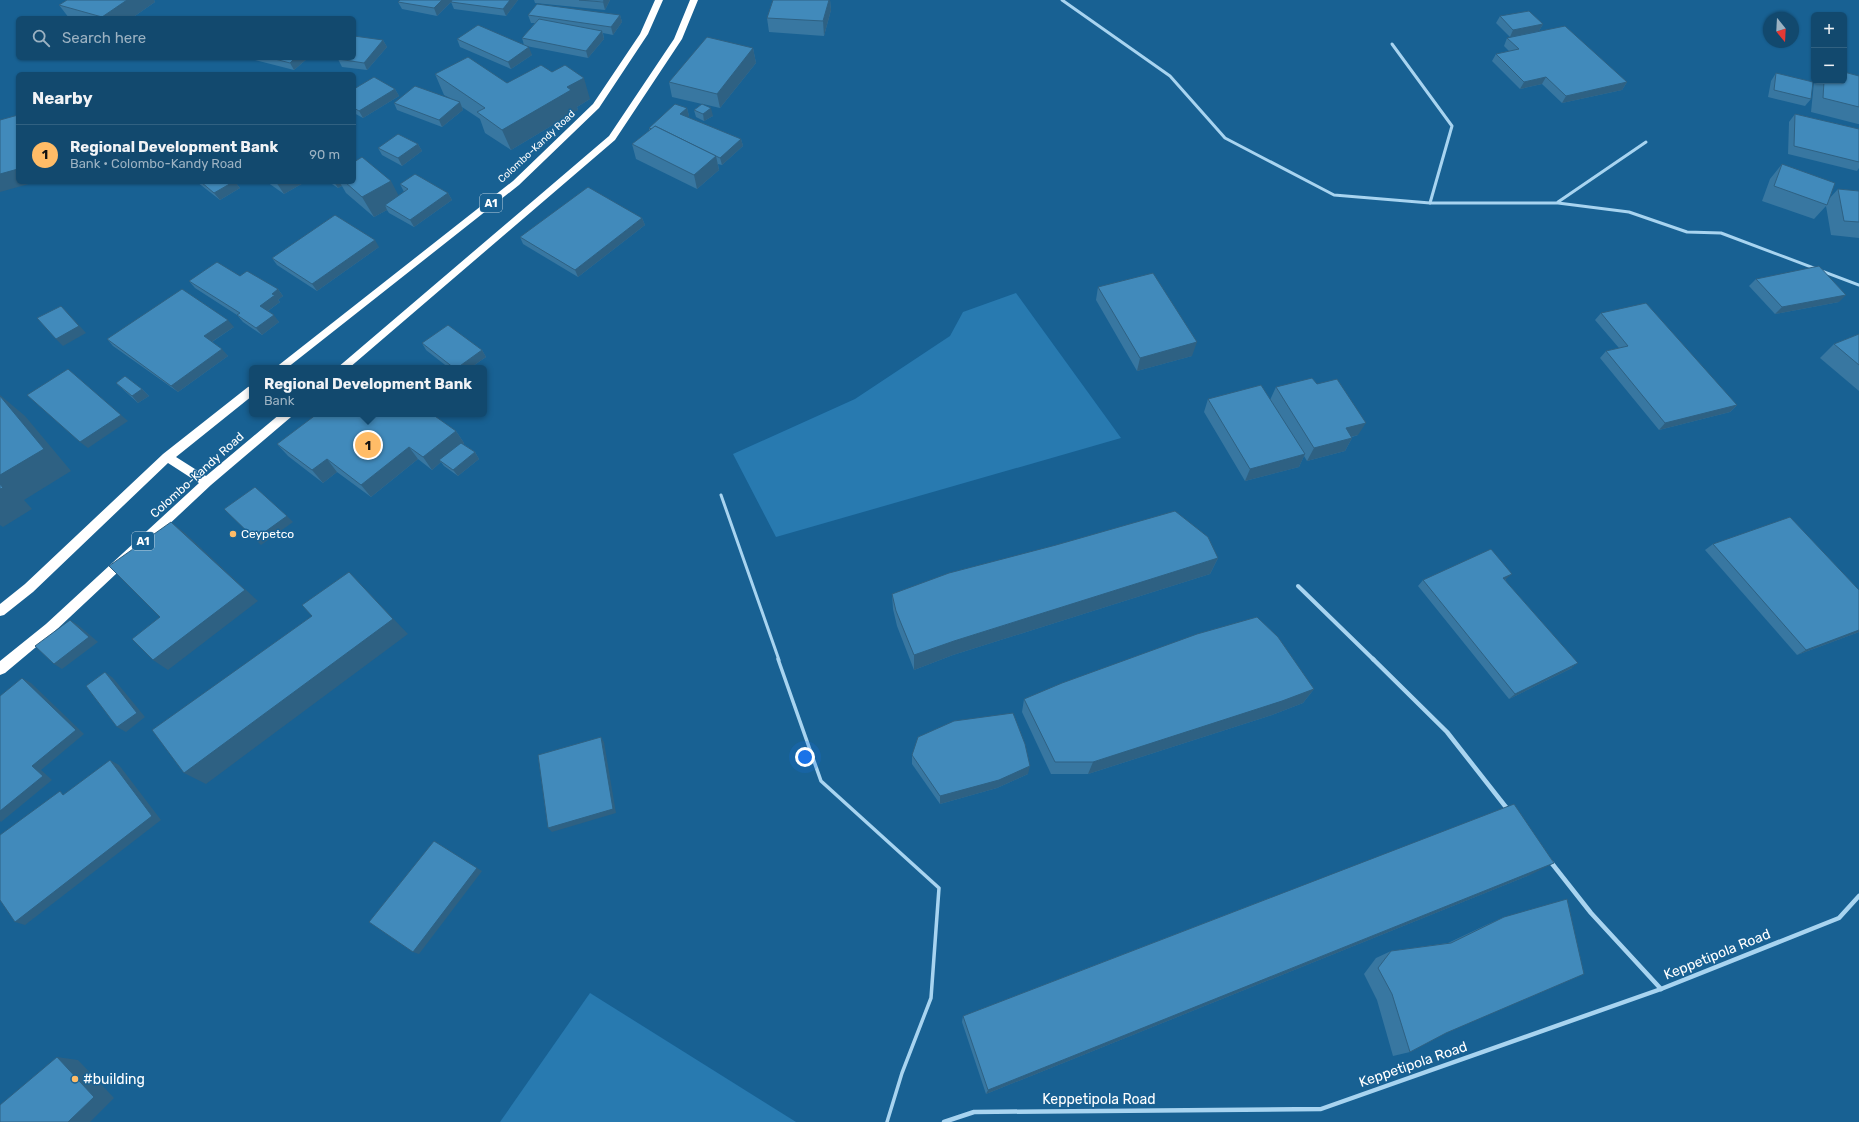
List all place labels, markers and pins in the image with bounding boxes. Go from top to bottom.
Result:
pin: 1 [355,430,381,460]
place label: Ceypetco [241,527,294,541]
marker: Ceypetco [228,529,238,539]
place label: #building [83,1071,145,1088]
marker: #building [70,1074,80,1084]

